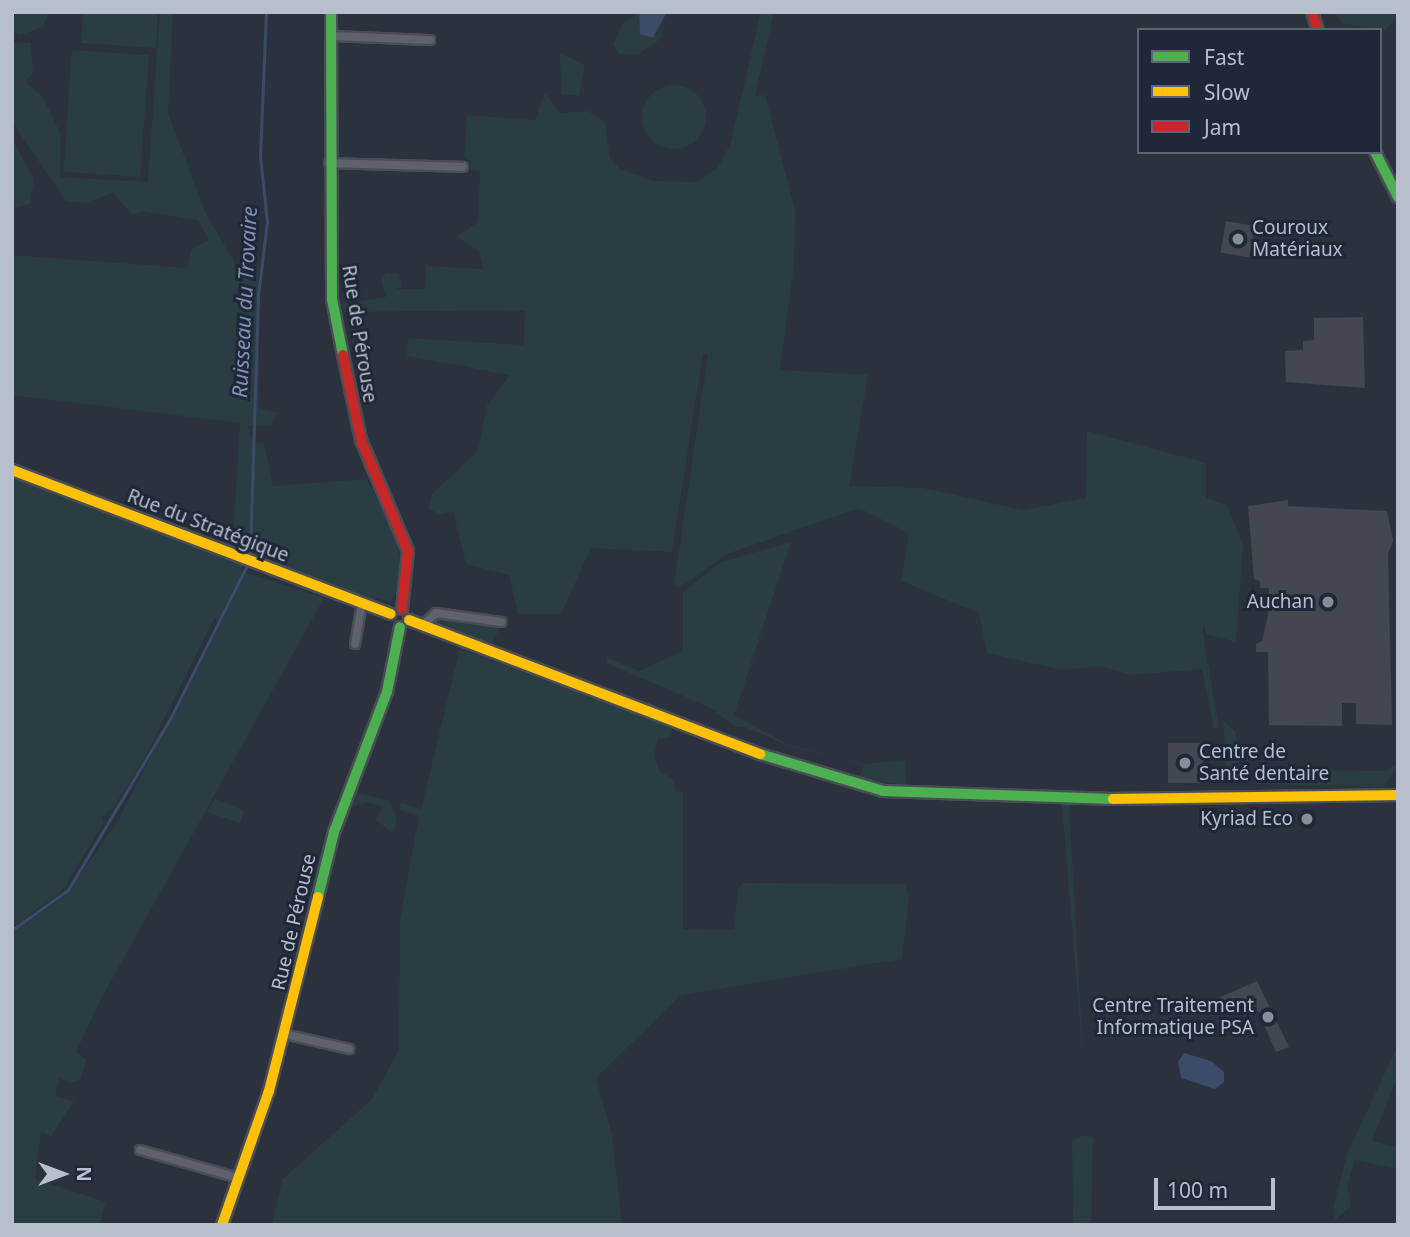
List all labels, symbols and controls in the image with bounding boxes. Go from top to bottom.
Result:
legend [1137,28,1382,154]
text: Fast [1204,43,1244,71]
text: Slow [1204,78,1250,106]
text: Jam [1204,113,1241,141]
water label: Ruisseau du Trovaire [226,206,262,398]
place label: Couroux Matériaux [1252,217,1343,261]
marker: Couroux Matériaux [1230,231,1246,247]
street label: Rue de Pérouse [337,263,381,405]
street label: Rue du Stratégique [124,485,292,567]
place label: Auchan [1247,591,1314,613]
marker: Auchan [1320,594,1336,610]
place label: Centre de Santé dentaire [1199,741,1329,785]
marker: Centre de Santé dentaire [1177,755,1193,771]
place label: Kyriad Eco [1200,808,1293,830]
marker: Kyriad Eco [1299,811,1315,827]
street label: Rue de Pérouse [267,852,321,992]
place label: Centre Traitement Informatique PSA [1092,995,1254,1039]
marker: Centre Traitement Informatique PSA [1260,1009,1276,1025]
north arrow [28,1139,98,1209]
scale bar [1158,1164,1279,1208]
text: N [71,1166,97,1182]
text: 100 m [1167,1176,1228,1204]

